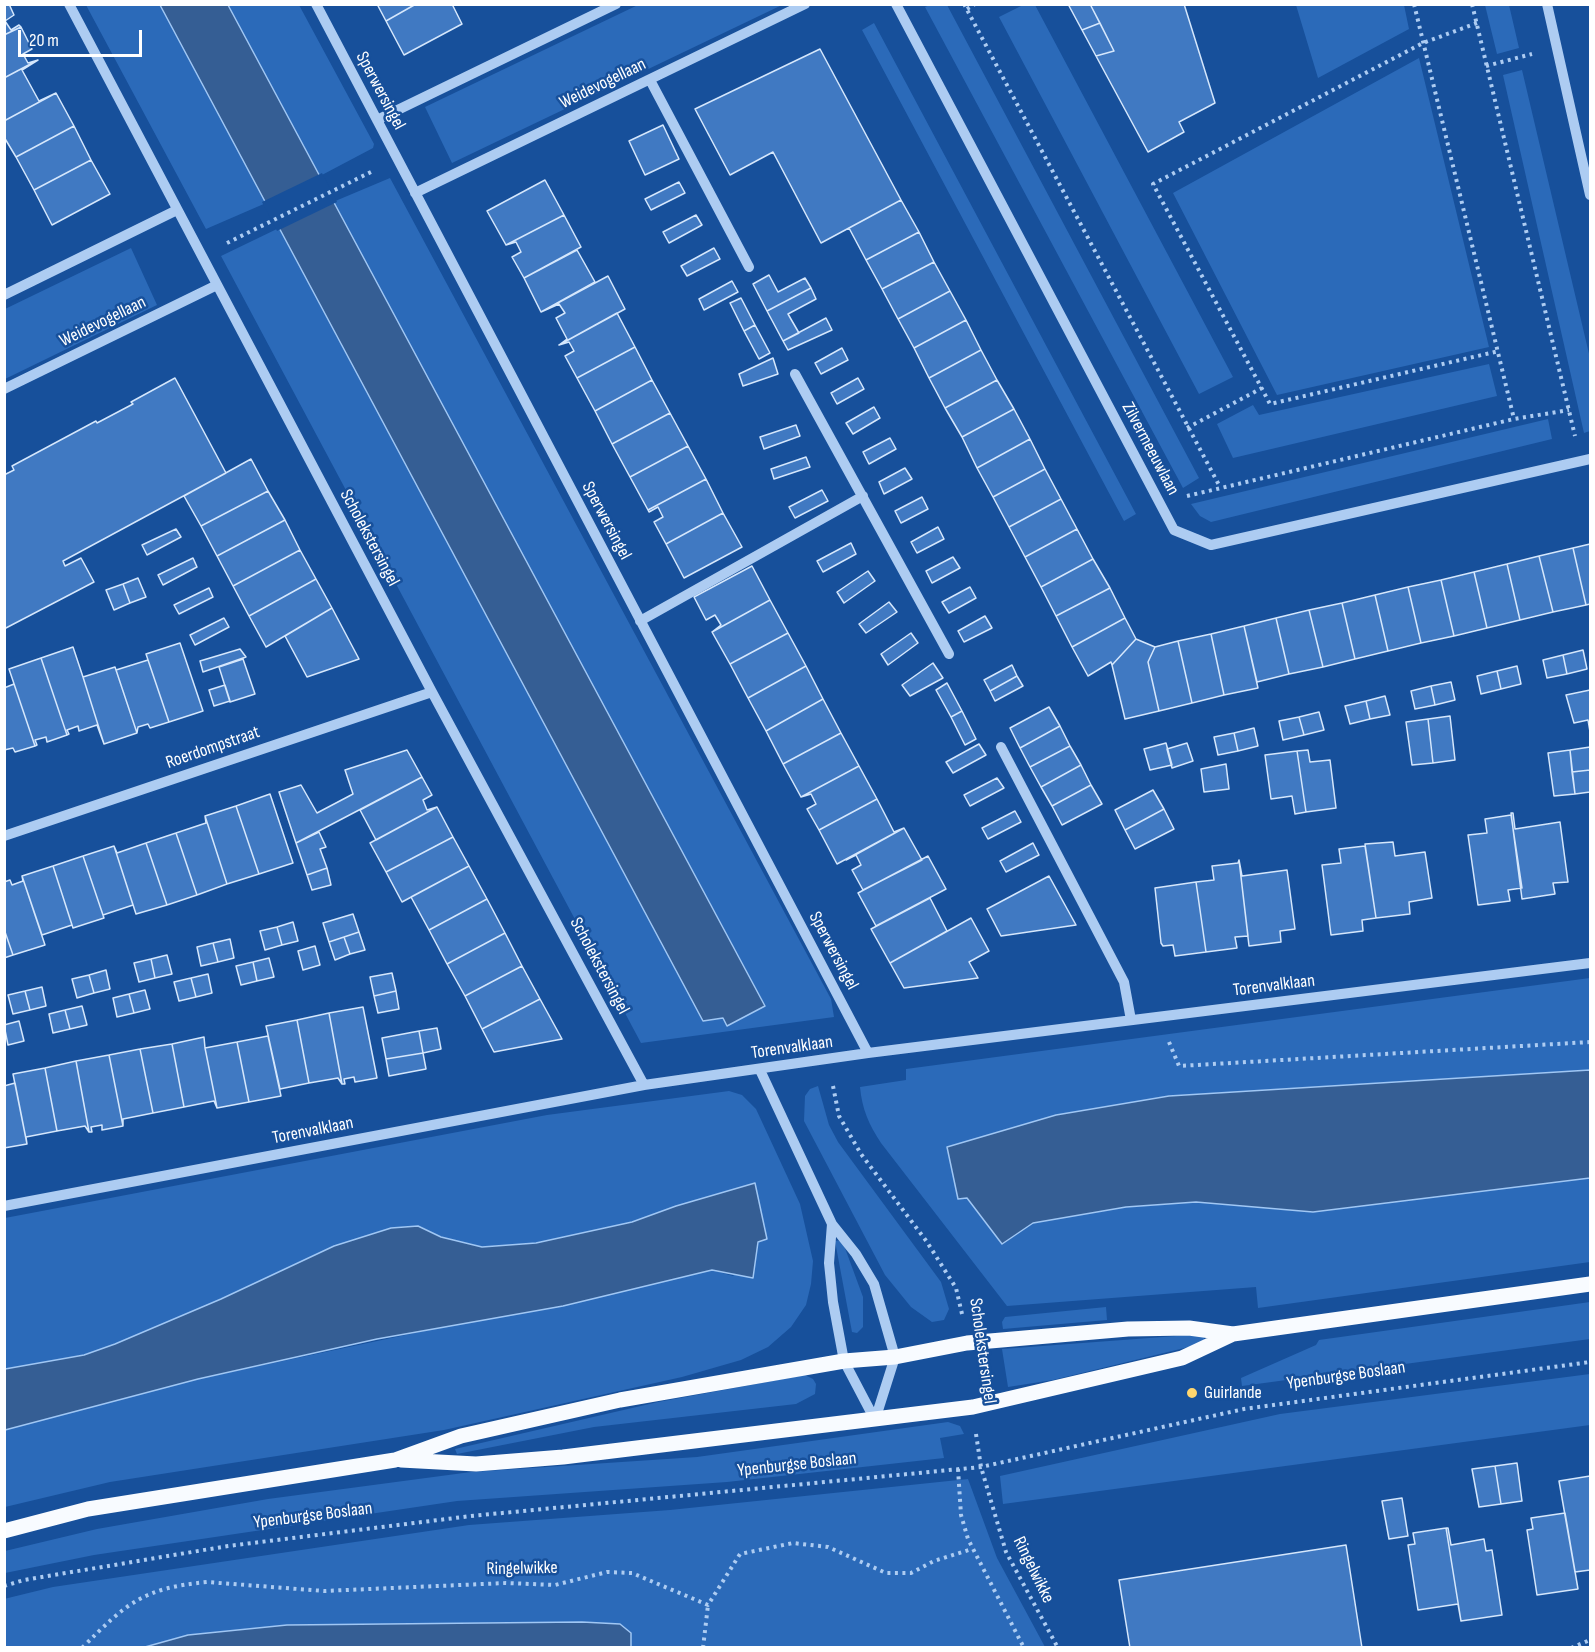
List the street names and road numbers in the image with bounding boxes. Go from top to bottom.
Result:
street label: Sperwersingel [350,48,410,134]
street label: Weidevogellaan [556,54,650,114]
street label: Weidevogellaan [56,292,150,352]
street label: Zilvermeeuwlaan [1117,399,1183,499]
street label: Sperwersingel [576,478,636,564]
street label: Scholekstersingel [334,486,404,590]
street label: Roerdompstraat [163,722,263,774]
street label: Sperwersingel [803,908,863,994]
street label: Scholekstersingel [564,914,634,1018]
street label: Torenvalklaan [1232,970,1316,1002]
street label: Torenvalklaan [750,1032,834,1064]
street label: Torenvalklaan [271,1113,355,1149]
street label: Scholekstersingel [964,1297,1000,1405]
street label: Ypenburgse Boslaan [1285,1357,1407,1395]
street label: Ypenburgse Boslaan [736,1448,858,1482]
street label: Ypenburgse Boslaan [252,1498,374,1534]
street label: Ringelwikke [1008,1533,1058,1607]
street label: Ringelwikke [486,1558,558,1580]

